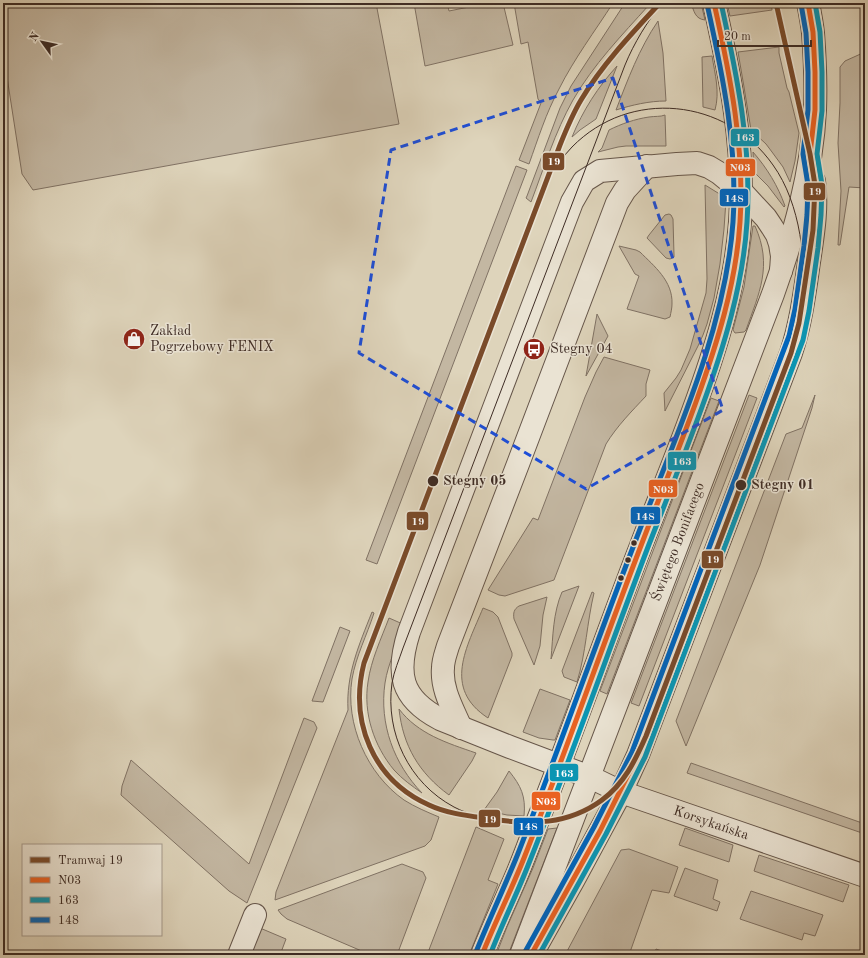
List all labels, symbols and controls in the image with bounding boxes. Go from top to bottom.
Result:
north arrow [22,22,62,62]
scale bar [718,22,811,48]
text: N [28,30,42,44]
text: 20 m [724,31,751,43]
line badge: 163 [730,128,760,147]
text: 163 [735,133,755,144]
line badge: 19 [542,152,565,171]
text: 19 [548,157,560,168]
line badge: N03 [725,158,756,177]
text: N03 [729,163,751,174]
line badge: 19 [803,182,826,201]
text: 19 [809,187,821,198]
line badge: 148 [719,188,749,207]
text: 148 [724,194,744,205]
place label: Zakład Pogrzebowy FENIX [150,324,274,354]
shop icon: Zakład Pogrzebowy FENIX [121,326,147,352]
bus stop icon: Stegny 04 [521,336,547,362]
place label: Stegny 04 [550,342,613,356]
line badge: 163 [667,451,697,471]
text: 163 [672,457,692,468]
marker: Stegny 05 [426,474,440,488]
place label: Stegny 05 [443,474,506,488]
marker: Stegny 01 [734,478,748,492]
place label: Stegny 01 [751,478,814,492]
street label: Świętego Bonifacego [645,479,707,603]
line badge: N03 [648,479,678,498]
text: N03 [652,485,674,496]
line badge: 148 [630,506,661,525]
line badge: 19 [406,511,429,531]
text: 148 [635,512,655,523]
text: 19 [412,517,424,528]
unlabelled marker [629,538,639,548]
line badge: 19 [701,550,724,569]
unlabelled marker [623,555,633,565]
text: 19 [707,555,719,566]
unlabelled marker [616,573,626,583]
line badge: 163 [549,763,579,782]
text: 163 [554,769,574,780]
line badge: N03 [531,791,561,811]
text: N03 [535,797,557,808]
street label: Korsykańska [671,804,751,842]
line badge: 19 [478,809,501,828]
text: 19 [484,815,496,826]
line badge: 148 [513,817,544,836]
text: 148 [518,822,538,833]
legend [22,844,162,936]
text: Tramwaj 19 [58,855,123,867]
text: N03 [58,875,81,887]
text: 163 [58,895,79,907]
text: 148 [58,915,79,927]

